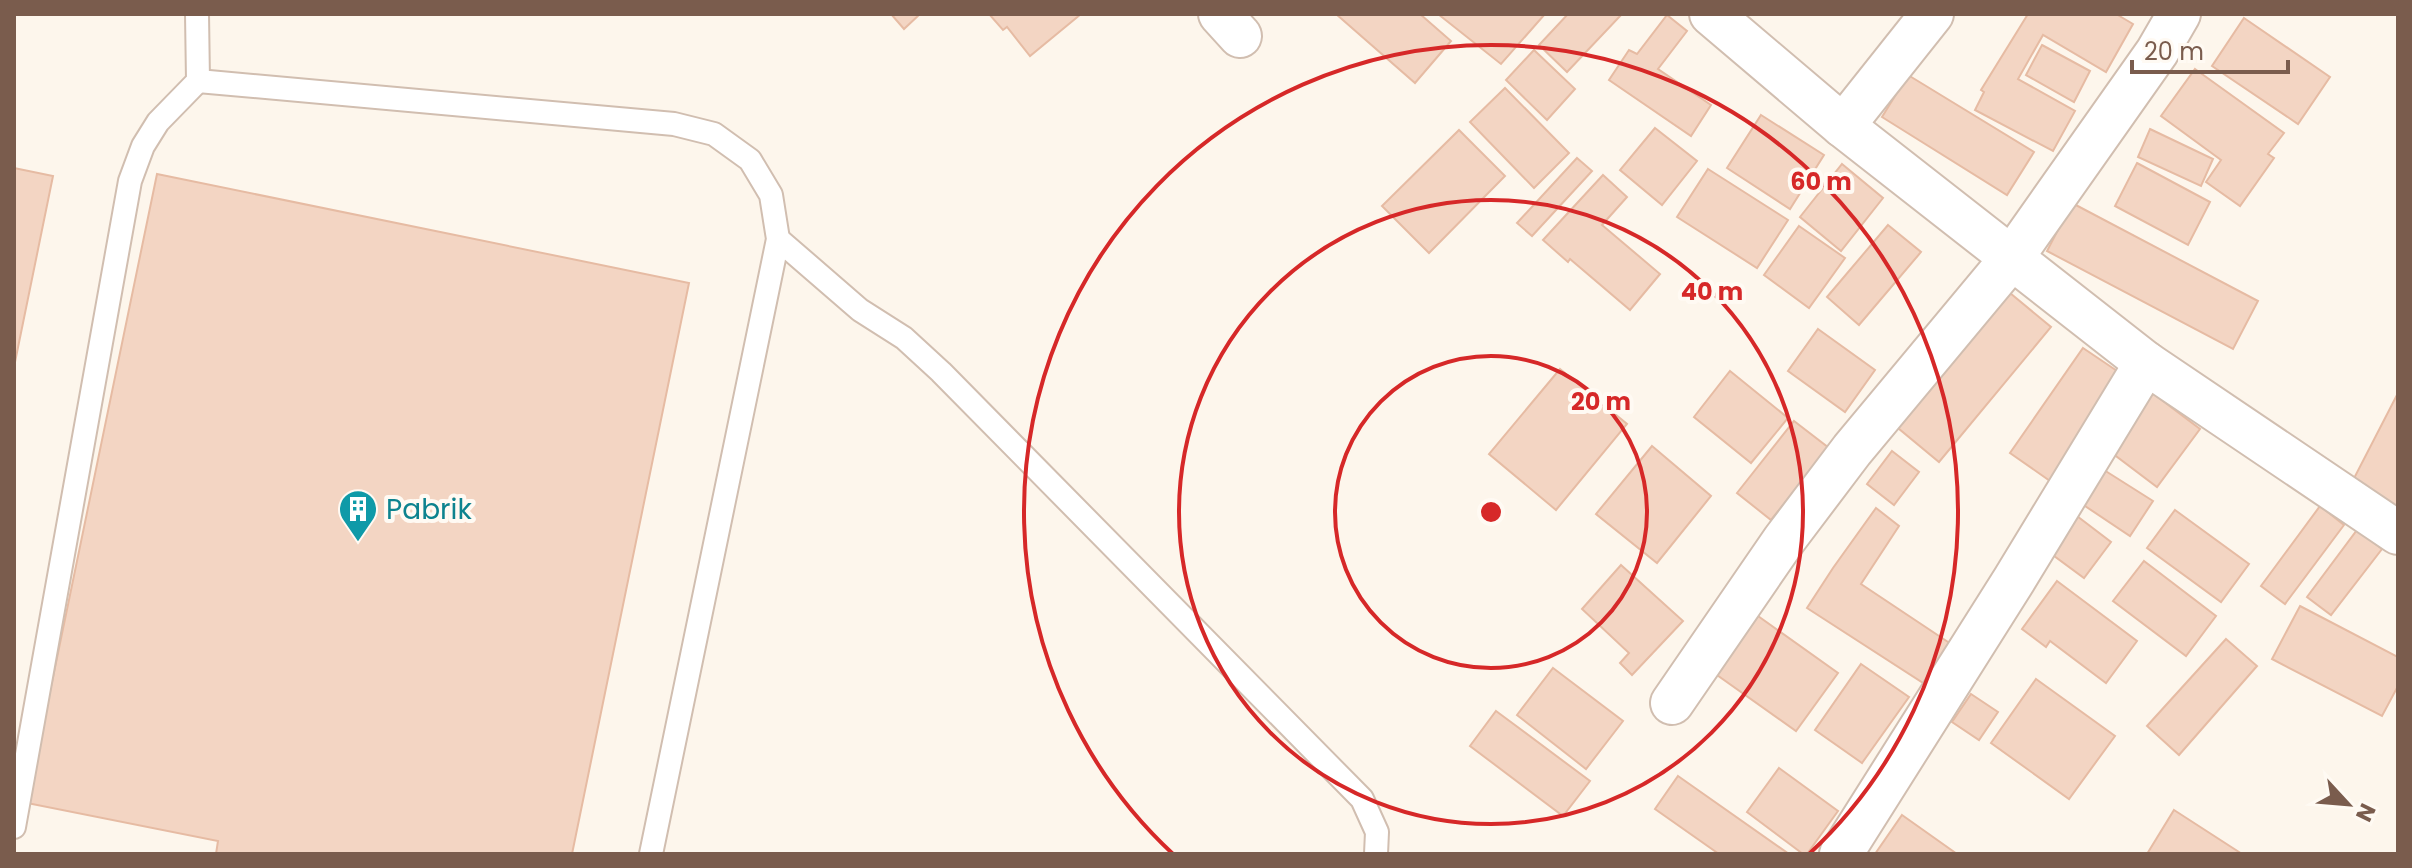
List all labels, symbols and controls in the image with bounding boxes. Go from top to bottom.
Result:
scale bar [2132,24,2288,74]
text: 20 m [2144,35,2204,68]
text: 60 m [1790,165,1852,198]
text: 40 m [1681,275,1743,308]
text: 20 m [1571,385,1631,418]
building icon: Pabrik [337,488,379,543]
place label: Pabrik [386,490,472,529]
centre of rings [1477,498,1505,526]
north arrow [2308,764,2388,844]
text: N [2348,798,2383,827]

